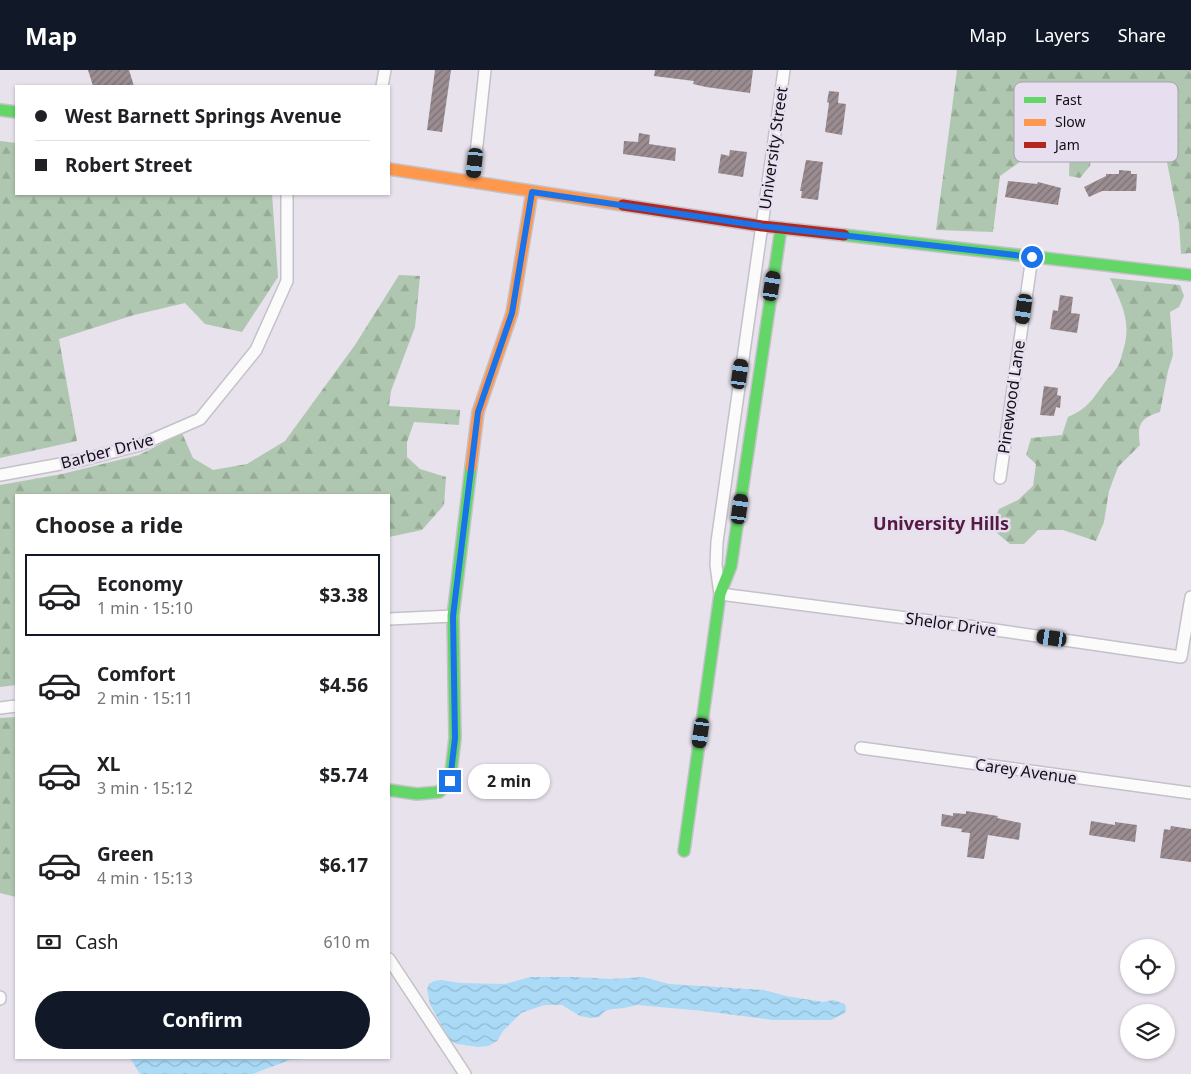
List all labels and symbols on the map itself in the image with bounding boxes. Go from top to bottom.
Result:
legend [1014,82,1178,162]
street label: University Street [753,85,793,211]
text: Fast [1055,90,1082,109]
text: Slow [1055,112,1086,131]
text: Jam [1053,135,1080,154]
car [465,147,484,179]
route start [1021,246,1043,268]
car [762,270,781,302]
car [1014,293,1033,325]
street label: Pinewood Lane [992,339,1030,455]
car [730,358,749,390]
street label: Barber Drive [58,428,156,474]
car [730,493,749,525]
district label: University Hills [873,511,1009,535]
street label: Shelor Drive [904,607,998,641]
car [1036,628,1067,648]
car [691,717,710,749]
street label: Carey Avenue [974,753,1078,789]
callout: 2 min [468,764,550,798]
route end [439,770,461,792]

